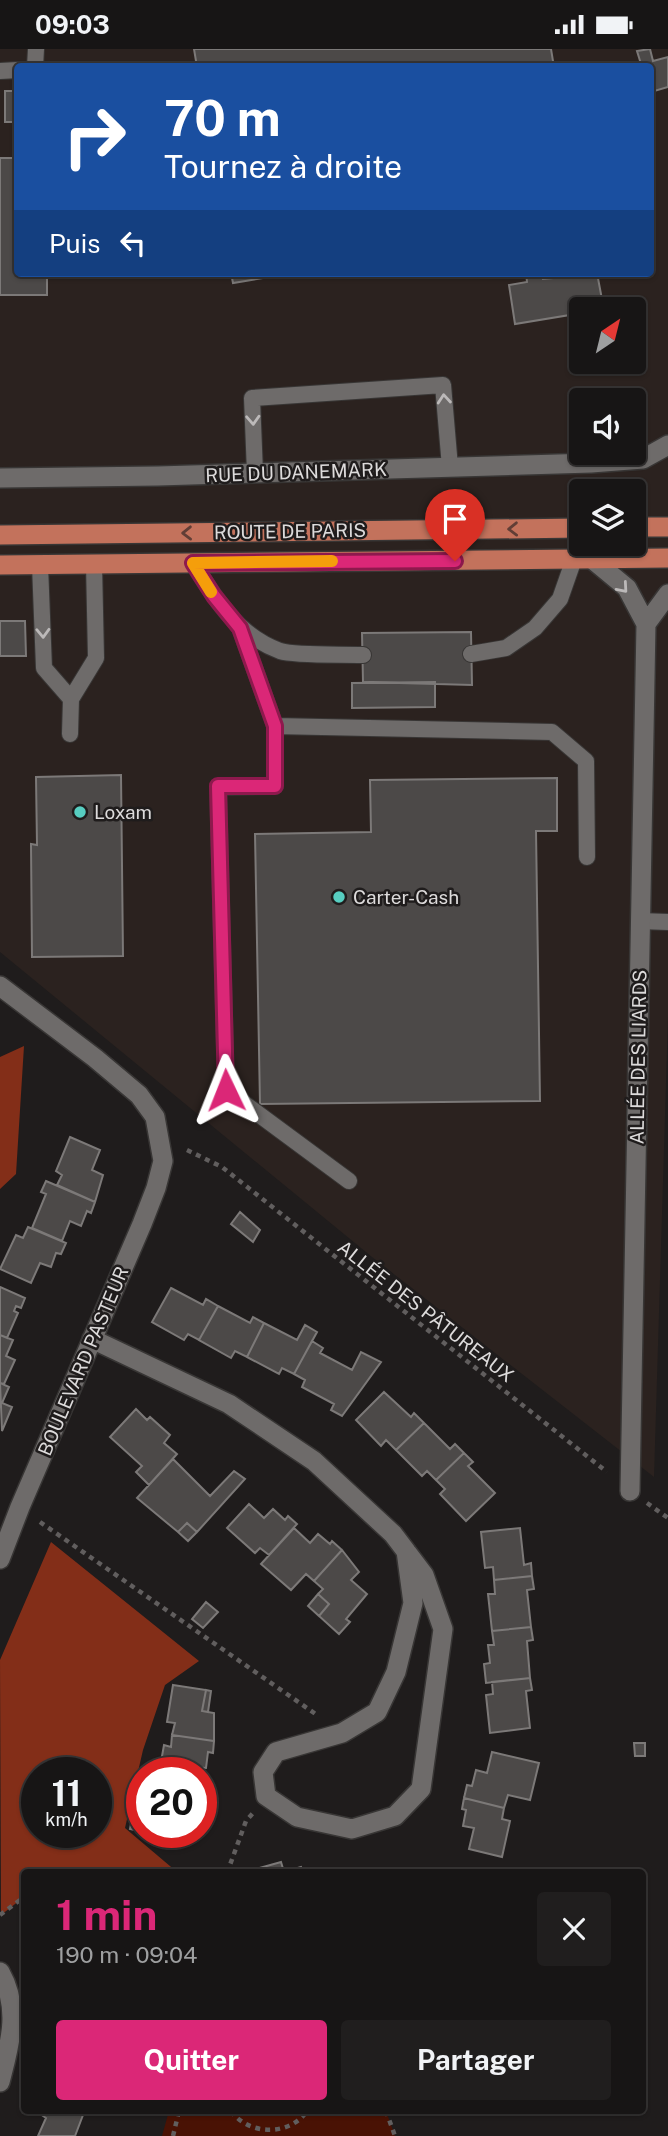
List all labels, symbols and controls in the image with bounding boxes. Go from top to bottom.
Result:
text: 09:03 [35,9,110,40]
text: 70 m [164,89,281,147]
icon: right [49,91,140,182]
text: Tournez à droite [164,148,402,185]
icon: left [114,224,152,262]
text: Puis [49,228,100,259]
north arrow [569,297,646,375]
map controls [569,297,646,556]
button: sound [569,388,646,465]
one-way arrow [437,394,452,405]
one-way arrow [245,414,260,425]
street label: RUE DU DANEMARK [205,458,387,486]
button: layers [569,479,646,556]
pin [425,489,485,561]
icon: arrive [436,500,474,538]
street label: ROUTE DE PARIS [214,519,366,543]
one-way arrow [507,521,518,537]
one-way arrow [182,525,193,540]
one-way arrow [615,580,628,593]
one-way arrow [35,628,50,639]
place label: Loxam [94,801,152,823]
marker: Loxam [72,804,88,820]
place label: Carter-Cash [353,886,459,908]
marker: Carter-Cash [331,889,347,905]
street label: ALLÉE DES LIARDS [625,970,651,1144]
position arrow [189,1053,263,1127]
street label: ALLÉE DES PÂTUREAUX [334,1235,518,1387]
street label: BOULEVARD PASTEUR [33,1263,133,1459]
speed limit sign: 20 [126,1757,217,1848]
text: 11 [52,1773,81,1814]
text: km/h [45,1809,88,1830]
text: 1 min [56,1890,157,1939]
button: close [537,1892,611,1966]
text: 190 m · 09:04 [56,1941,197,1968]
button: Quitter [56,2020,327,2100]
button: Partager [341,2020,611,2100]

